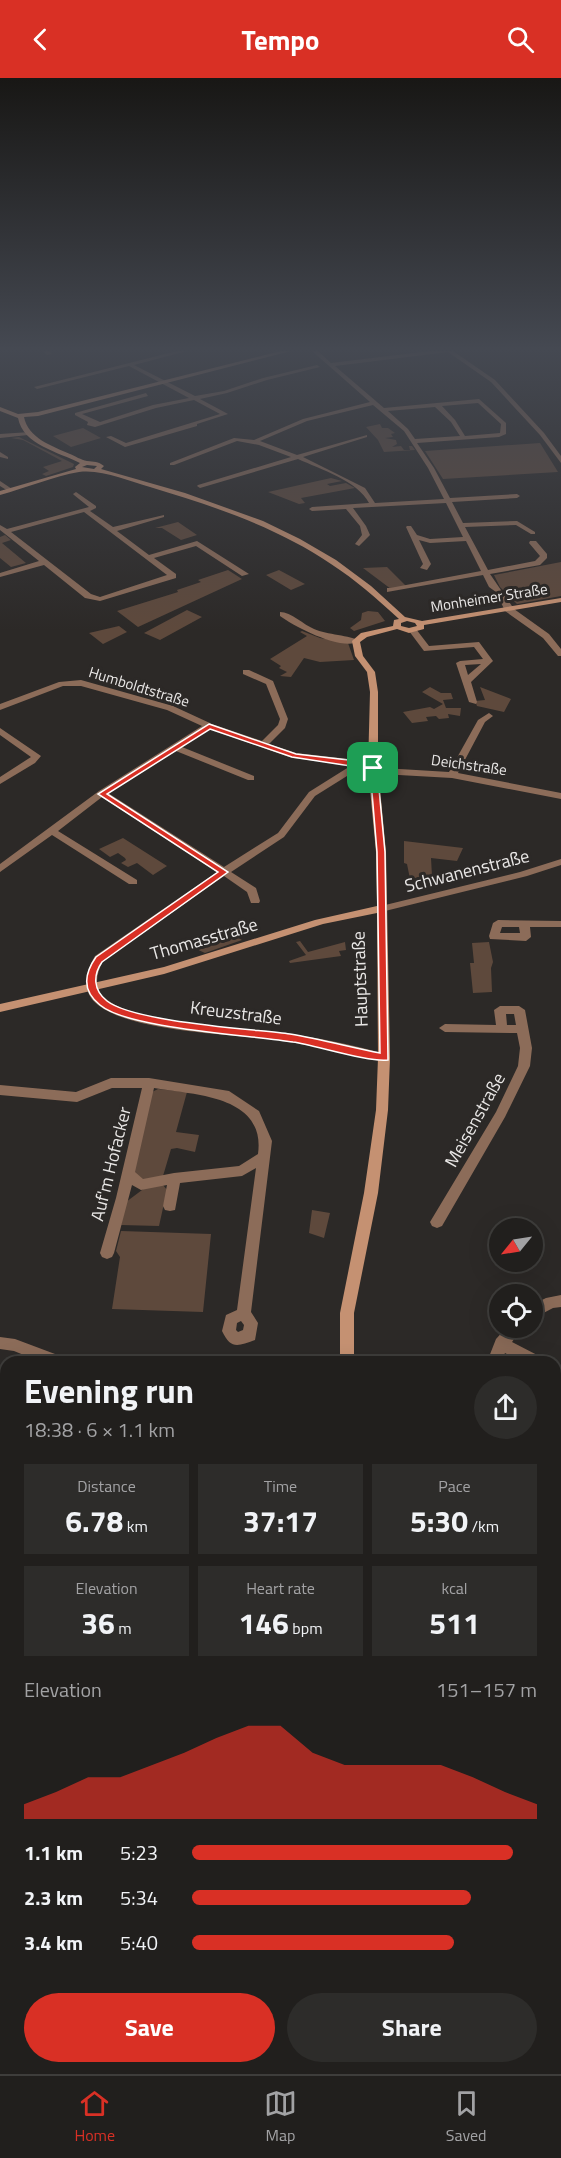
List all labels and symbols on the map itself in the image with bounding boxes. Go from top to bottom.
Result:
street label: Monheimer Straße [429,577,549,618]
street label: Humboldtstraße [86,660,192,713]
pin [347,742,398,793]
street label: Deichstraße [430,748,508,781]
street label: Schwanenstraße [402,842,532,899]
street label: Thomasstraße [147,910,261,967]
street label: Hauptstraße [344,931,375,1027]
street label: Kreuzstraße [189,993,284,1032]
street label: Meisenstraße [437,1067,512,1172]
street label: Auf'm Hofacker [83,1104,138,1224]
north arrow [489,1218,543,1272]

